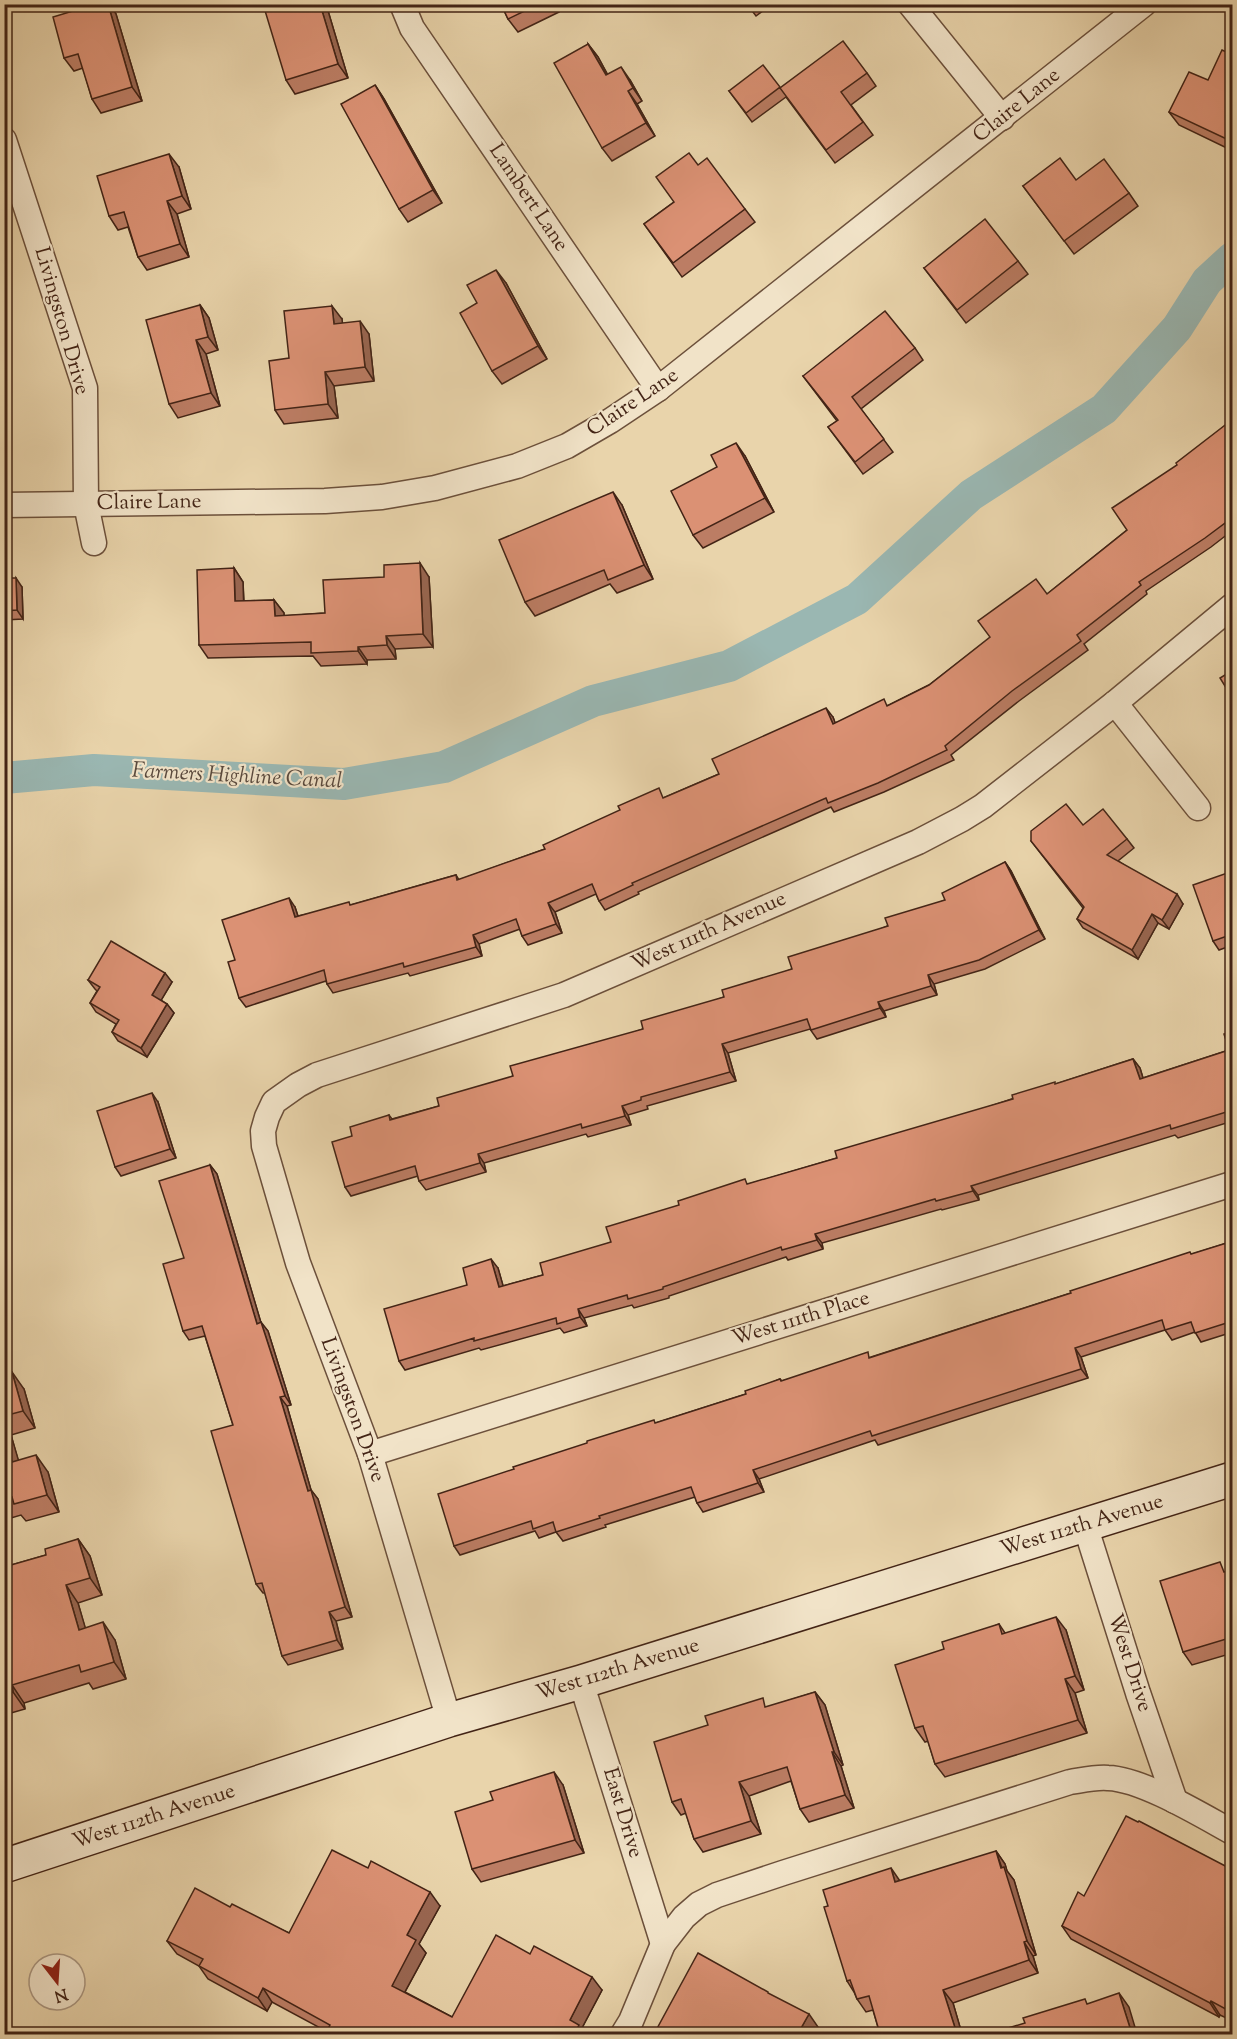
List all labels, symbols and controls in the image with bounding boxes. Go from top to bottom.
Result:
street label: Claire Lane [967,61,1067,151]
street label: Lambert Lane [481,138,575,258]
street label: Livingston Drive [26,244,96,398]
street label: Claire Lane [581,361,685,445]
street label: Claire Lane [96,487,202,519]
water label: Farmers Highline Canal [131,756,343,799]
street label: West 111th Avenue [627,884,791,980]
street label: West 111th Place [728,1284,874,1354]
street label: Livingston Drive [312,1333,392,1487]
street label: West 112th Avenue [997,1487,1167,1565]
street label: West Drive [1099,1610,1159,1716]
street label: West 112th Avenue [533,1631,703,1709]
street label: East Drive [594,1764,650,1862]
street label: West 112th Avenue [69,1777,239,1857]
north arrow [27,1952,87,2012]
text: N [51,1981,70,2007]

